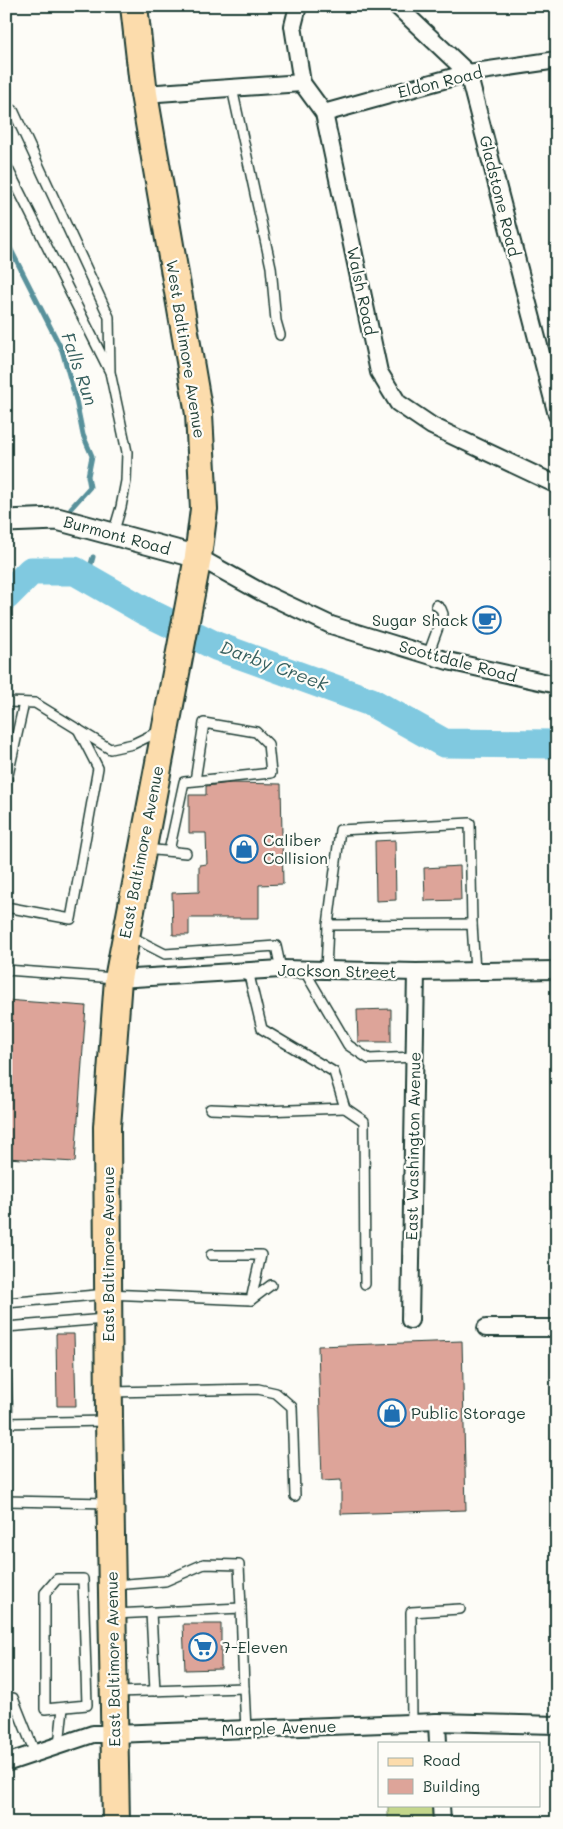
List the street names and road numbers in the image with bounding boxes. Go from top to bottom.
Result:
street label: Eldon Road [395,61,484,102]
street label: Gladstone Road [475,133,526,259]
street label: Walsh Road [343,245,382,337]
street label: West Baltimore Avenue [162,258,211,440]
street label: Burmont Road [61,510,173,559]
street label: Scottdale Road [397,635,519,686]
street label: East Baltimore Avenue [113,764,168,940]
street label: Jackson Street [277,959,397,982]
street label: East Washington Avenue [400,1051,425,1241]
street label: East Baltimore Avenue [97,1166,118,1342]
street label: East Baltimore Avenue [100,1571,125,1747]
street label: Marple Avenue [221,1715,337,1740]

